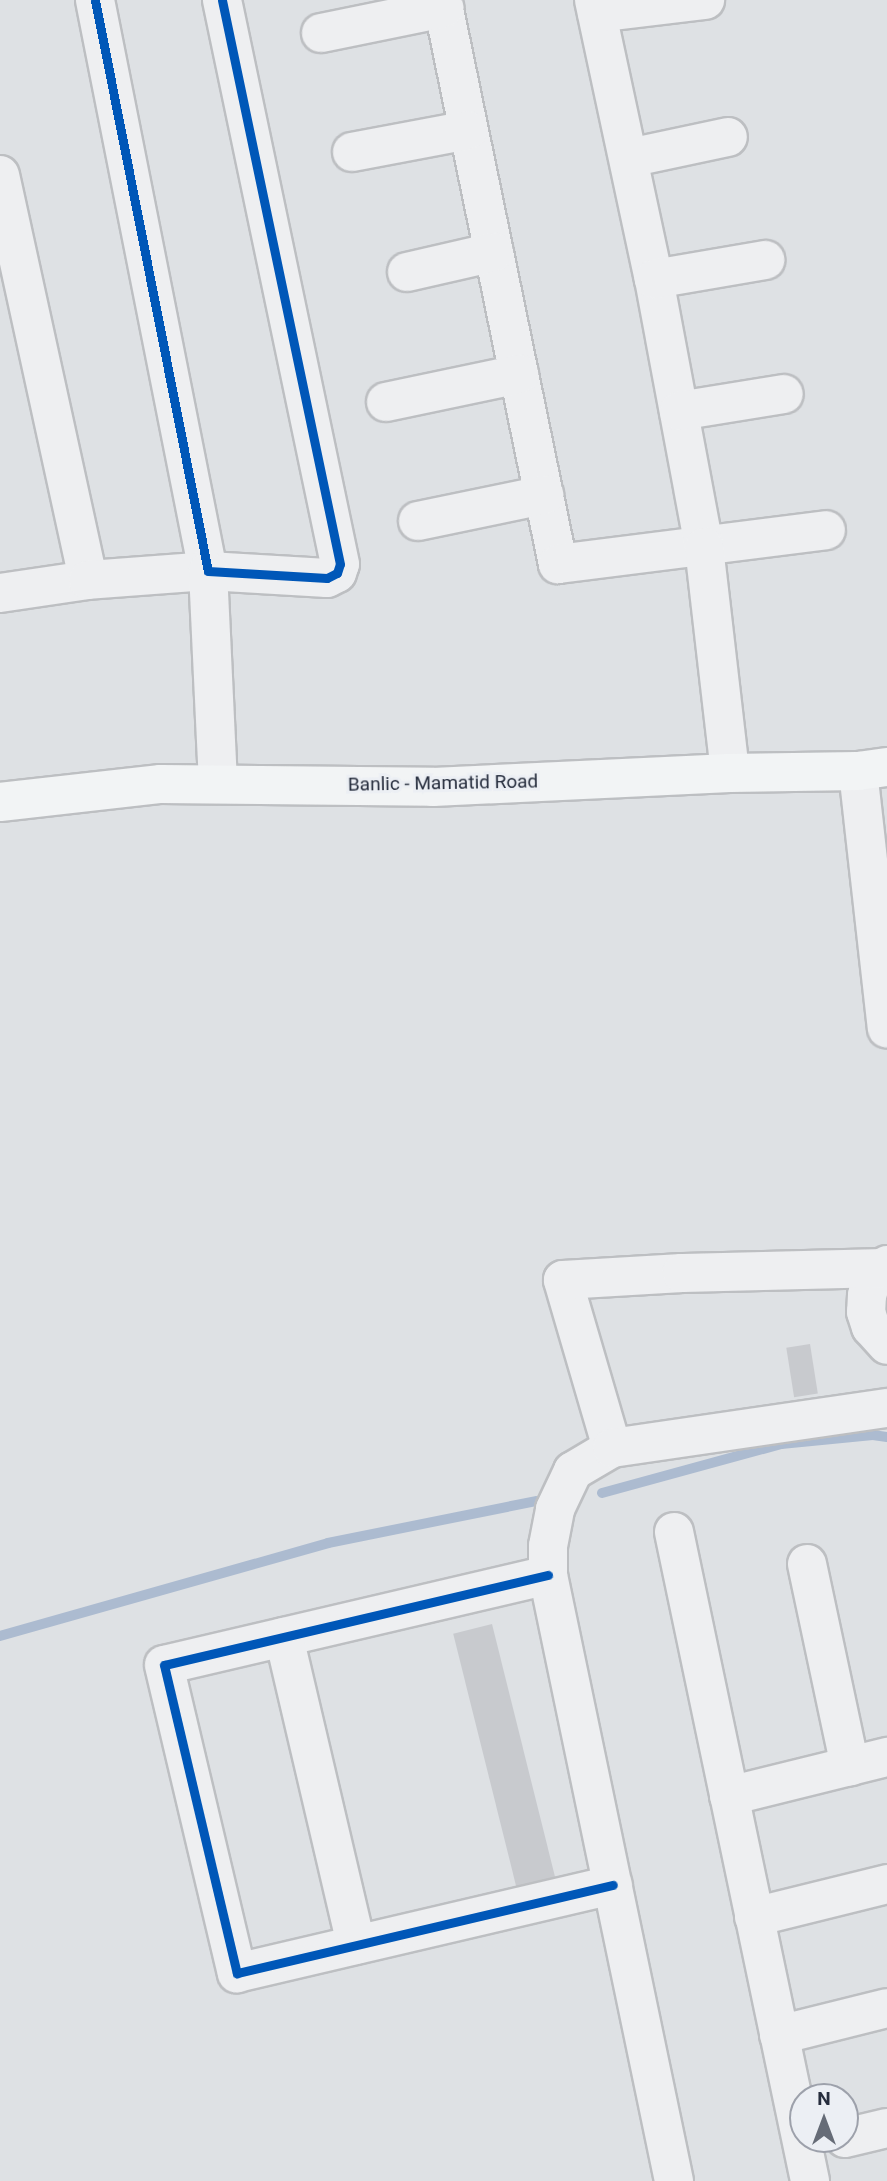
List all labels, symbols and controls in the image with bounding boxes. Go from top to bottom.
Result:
street label: Banlic - Mamatid Road [348,770,538,796]
north arrow [789,2083,859,2153]
text: N [817,2087,831,2110]

